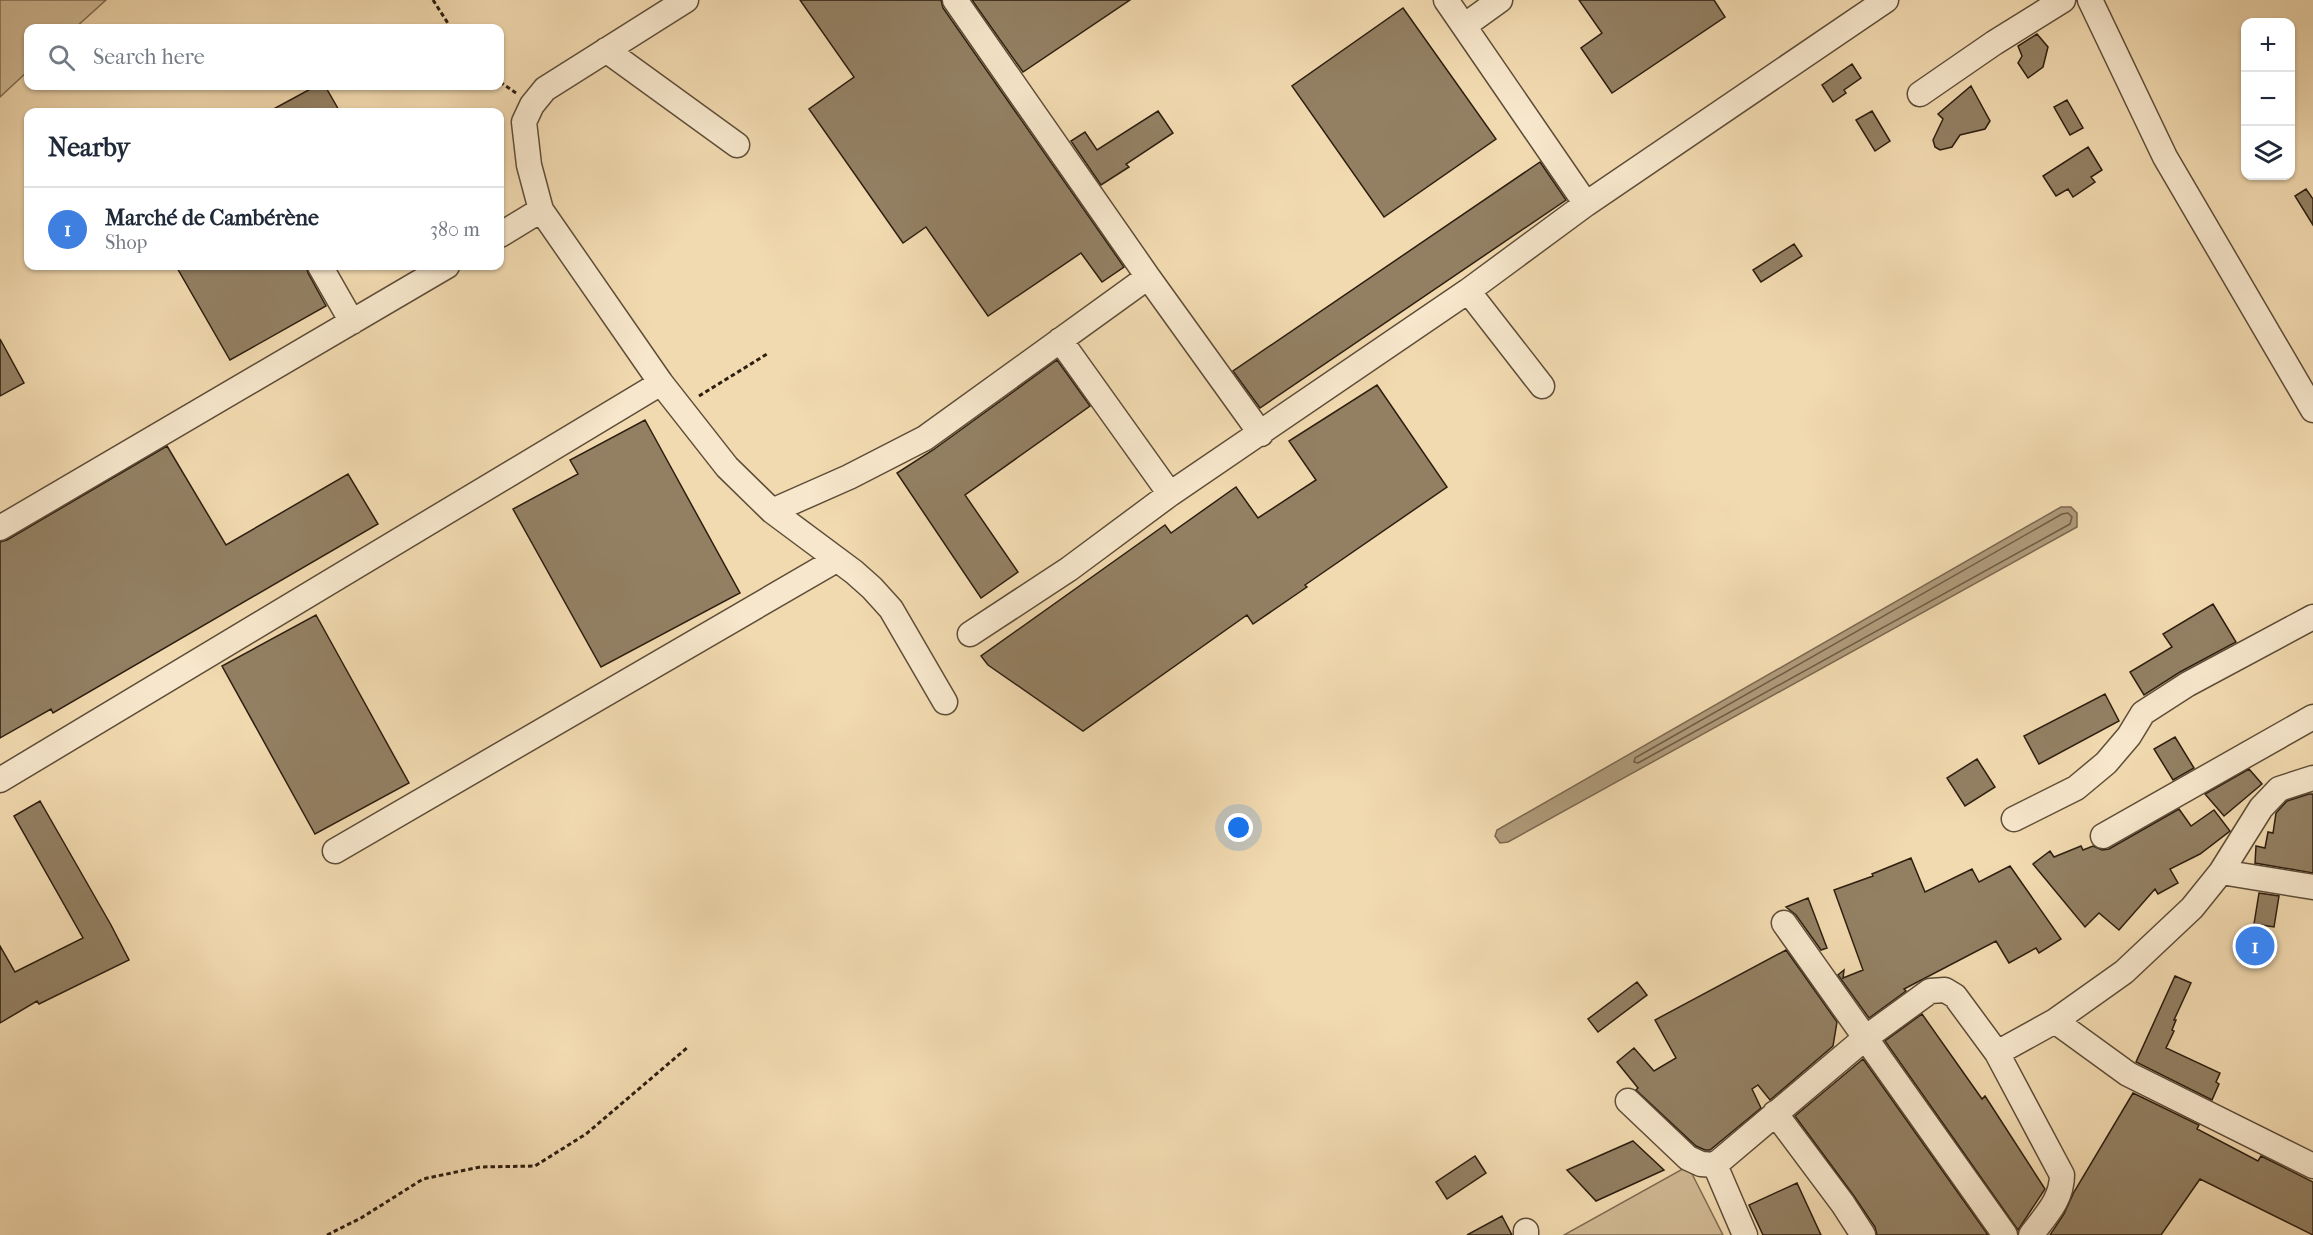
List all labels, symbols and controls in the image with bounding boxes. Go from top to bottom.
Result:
map controls [2241,18,2295,180]
button: + [2241,18,2295,72]
search box [24,24,504,90]
icon: search [45,41,78,74]
text: Search here [93,44,205,70]
button: − [2241,72,2295,126]
button: layers [2241,126,2295,180]
text: Nearby [48,132,130,163]
text: Marché de Cambérène [105,205,319,231]
text: 1 [64,218,71,241]
text: 380 m [430,218,480,241]
text: Shop [105,231,147,254]
your location [1224,813,1253,842]
pin: 1 [2236,924,2274,968]

